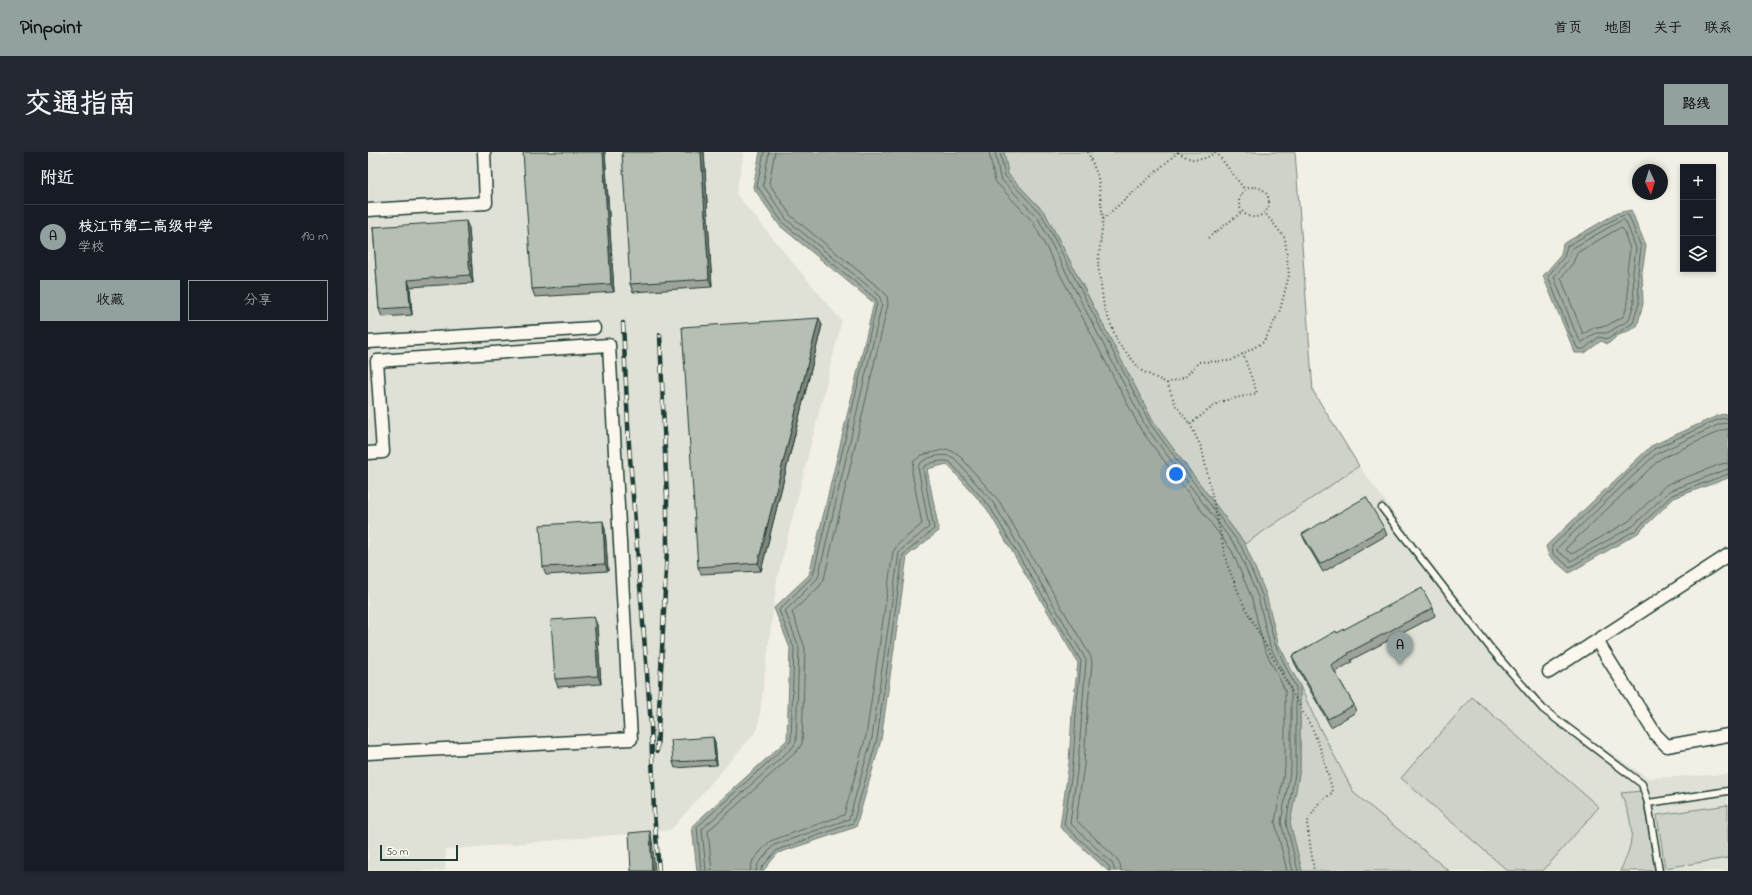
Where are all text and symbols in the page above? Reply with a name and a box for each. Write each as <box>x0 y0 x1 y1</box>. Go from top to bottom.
text: Pinpoint <box>20 15 82 42</box>
text: 首页 <box>1554 18 1582 39</box>
text: 地图 <box>1604 18 1632 39</box>
text: 关于 <box>1654 18 1682 39</box>
text: 联系 <box>1704 18 1732 39</box>
button: 路线 <box>1664 84 1728 125</box>
text: 交通指南 <box>24 85 136 126</box>
north arrow <box>1632 164 1668 200</box>
map controls <box>1680 164 1716 272</box>
button: + <box>1680 164 1716 200</box>
text: 附近 <box>40 166 74 191</box>
button: − <box>1680 200 1716 236</box>
text: 枝江市第二高级中学 <box>78 216 213 238</box>
text: A <box>49 227 57 246</box>
text: 190 m <box>301 227 328 246</box>
button: layers <box>1680 236 1716 272</box>
text: 学校 <box>78 238 104 257</box>
button: 收藏 <box>40 280 180 321</box>
button: 分享 <box>188 280 328 321</box>
your location <box>1166 464 1186 484</box>
pin: A <box>1387 632 1413 665</box>
scale bar <box>380 843 458 862</box>
text: 50 m <box>386 844 408 860</box>

